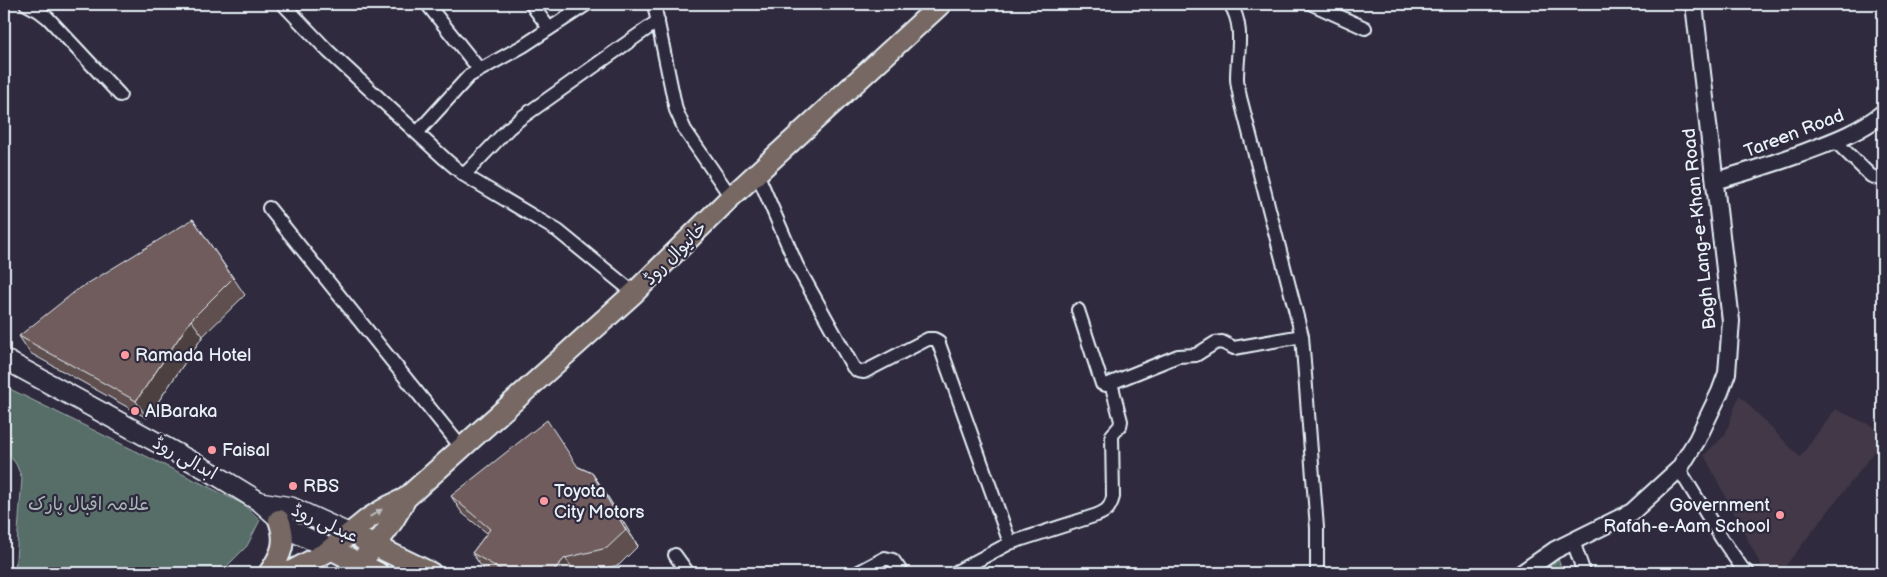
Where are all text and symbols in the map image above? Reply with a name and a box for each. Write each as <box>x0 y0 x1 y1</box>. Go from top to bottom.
street label: Tareen Road <box>1741 105 1847 162</box>
street label: Bagh Lang-e-Khan Road <box>1678 127 1721 331</box>
street label: خانیوال روڈ <box>639 217 711 289</box>
place label: Ramada Hotel <box>135 345 251 366</box>
marker: Ramada Hotel <box>119 349 131 361</box>
place label: AlBaraka <box>145 401 218 422</box>
marker: AlBaraka <box>129 405 141 417</box>
street label: ابدالی روڈ <box>149 432 221 485</box>
place label: Faisal <box>222 440 270 461</box>
marker: Faisal <box>206 444 218 456</box>
place label: RBS <box>303 476 339 497</box>
marker: RBS <box>287 480 299 492</box>
place label: Toyota City Motors <box>554 481 645 523</box>
park label: علامہ اقبال پارک <box>28 494 150 516</box>
marker: Toyota City Motors <box>538 495 550 507</box>
place label: Government Rafah-e-Aam School <box>1603 495 1770 537</box>
street label: عبدلی روڈ <box>288 500 361 547</box>
one-way arrow <box>370 509 383 518</box>
marker: Government Rafah-e-Aam School <box>1774 509 1786 521</box>

